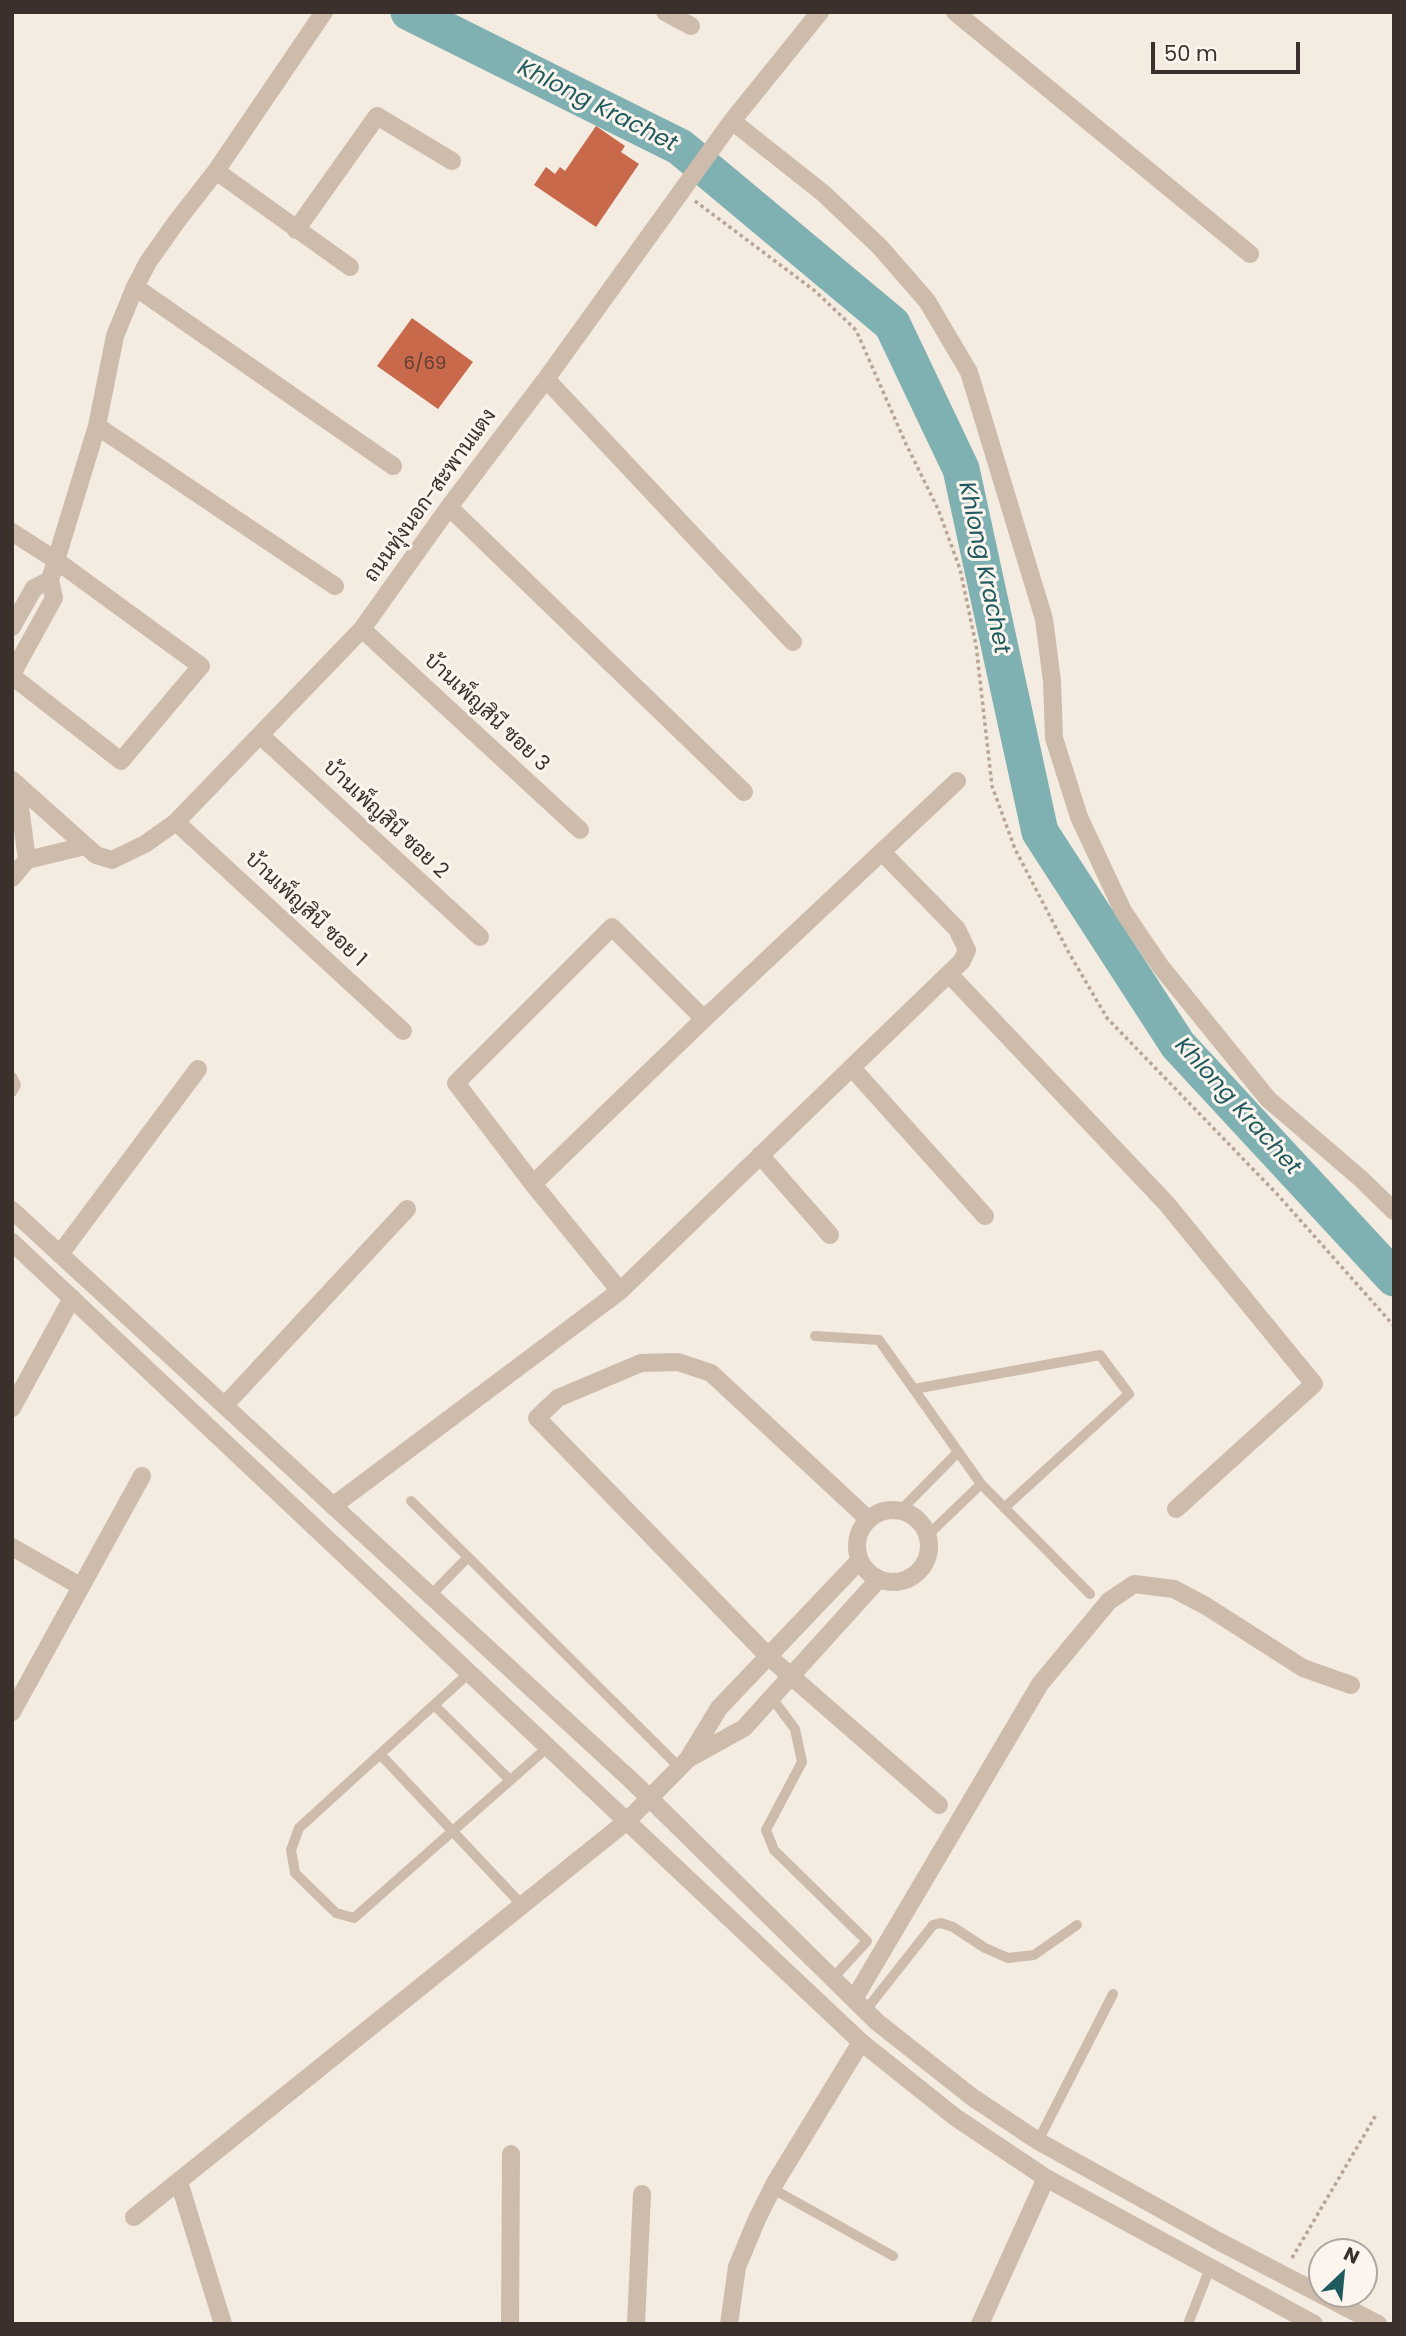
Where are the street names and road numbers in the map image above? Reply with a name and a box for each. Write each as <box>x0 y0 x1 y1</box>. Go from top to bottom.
street label: ถนนทุ่งนอก-สะพานแตง <box>360 404 502 588</box>
street label: บ้านเพ็ญสินี ซอย 3 <box>418 648 554 778</box>
street label: บ้านเพ็ญสินี ซอย 2 <box>317 755 453 885</box>
street label: บ้านเพ็ญสินี ซอย 1 <box>239 847 371 973</box>

